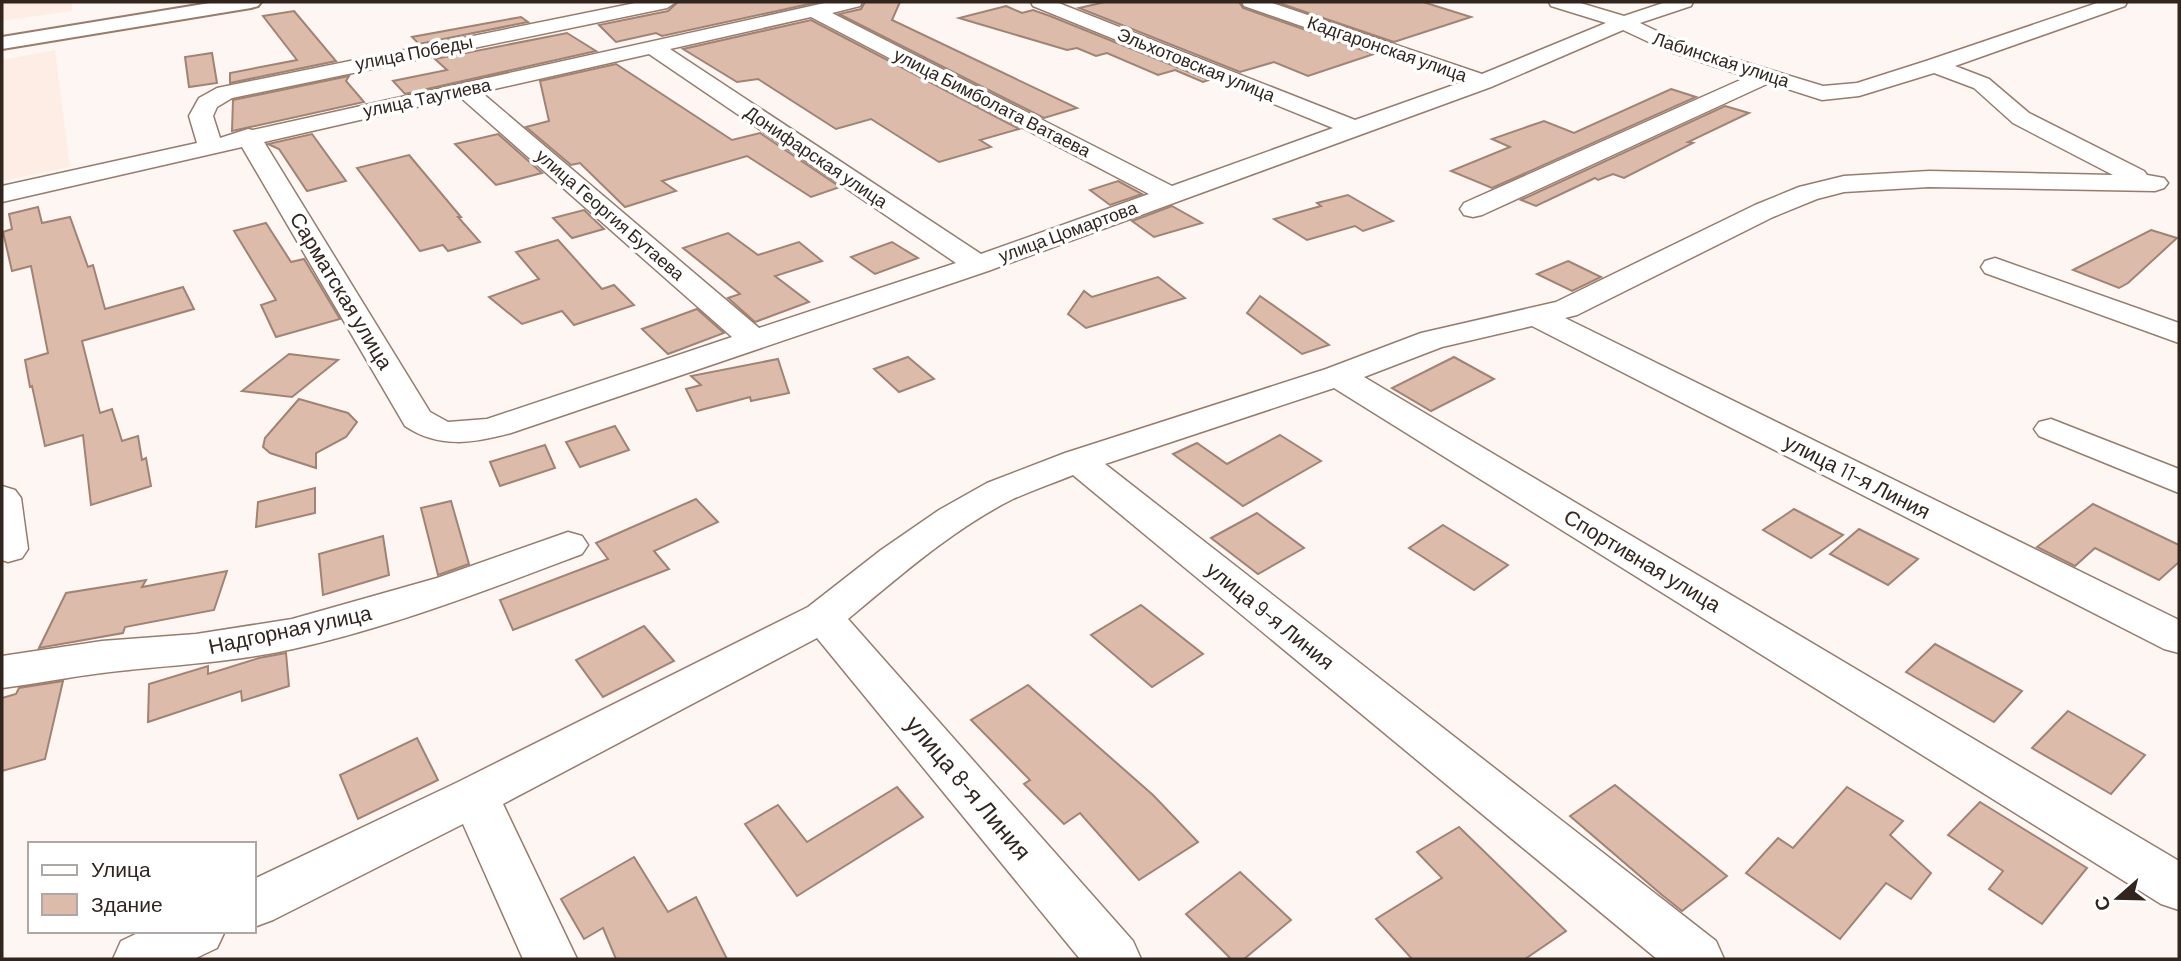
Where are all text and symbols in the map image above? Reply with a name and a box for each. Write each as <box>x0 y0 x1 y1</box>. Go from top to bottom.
street label: Кадгаронская улица <box>1305 10 1471 86</box>
street label: Эльхотовская улица <box>1114 22 1279 106</box>
street label: Лабинская улица <box>1650 27 1793 92</box>
street label: улица Победы <box>353 30 474 74</box>
street label: улица Бимболата Ватаева <box>890 43 1095 162</box>
street label: улица Таутиева <box>361 73 494 121</box>
street label: Донифарская улица <box>741 100 893 213</box>
street label: улица Георгия Бутаева <box>532 144 690 285</box>
street label: улица Цомартова <box>995 195 1141 266</box>
street label: Сарматская улица <box>285 207 399 374</box>
street label: улица 11-я Линия <box>1780 428 1935 523</box>
street label: Спортивная улица <box>1560 503 1726 617</box>
street label: улица 9-я Линия <box>1202 556 1340 674</box>
street label: Надгорная улица <box>206 599 374 658</box>
street label: улица 8-я Линия <box>900 709 1038 865</box>
legend <box>28 842 256 933</box>
text: Улица <box>91 856 151 881</box>
north arrow <box>2083 863 2153 933</box>
text: Здание <box>91 891 163 916</box>
text: С <box>2088 893 2115 914</box>

